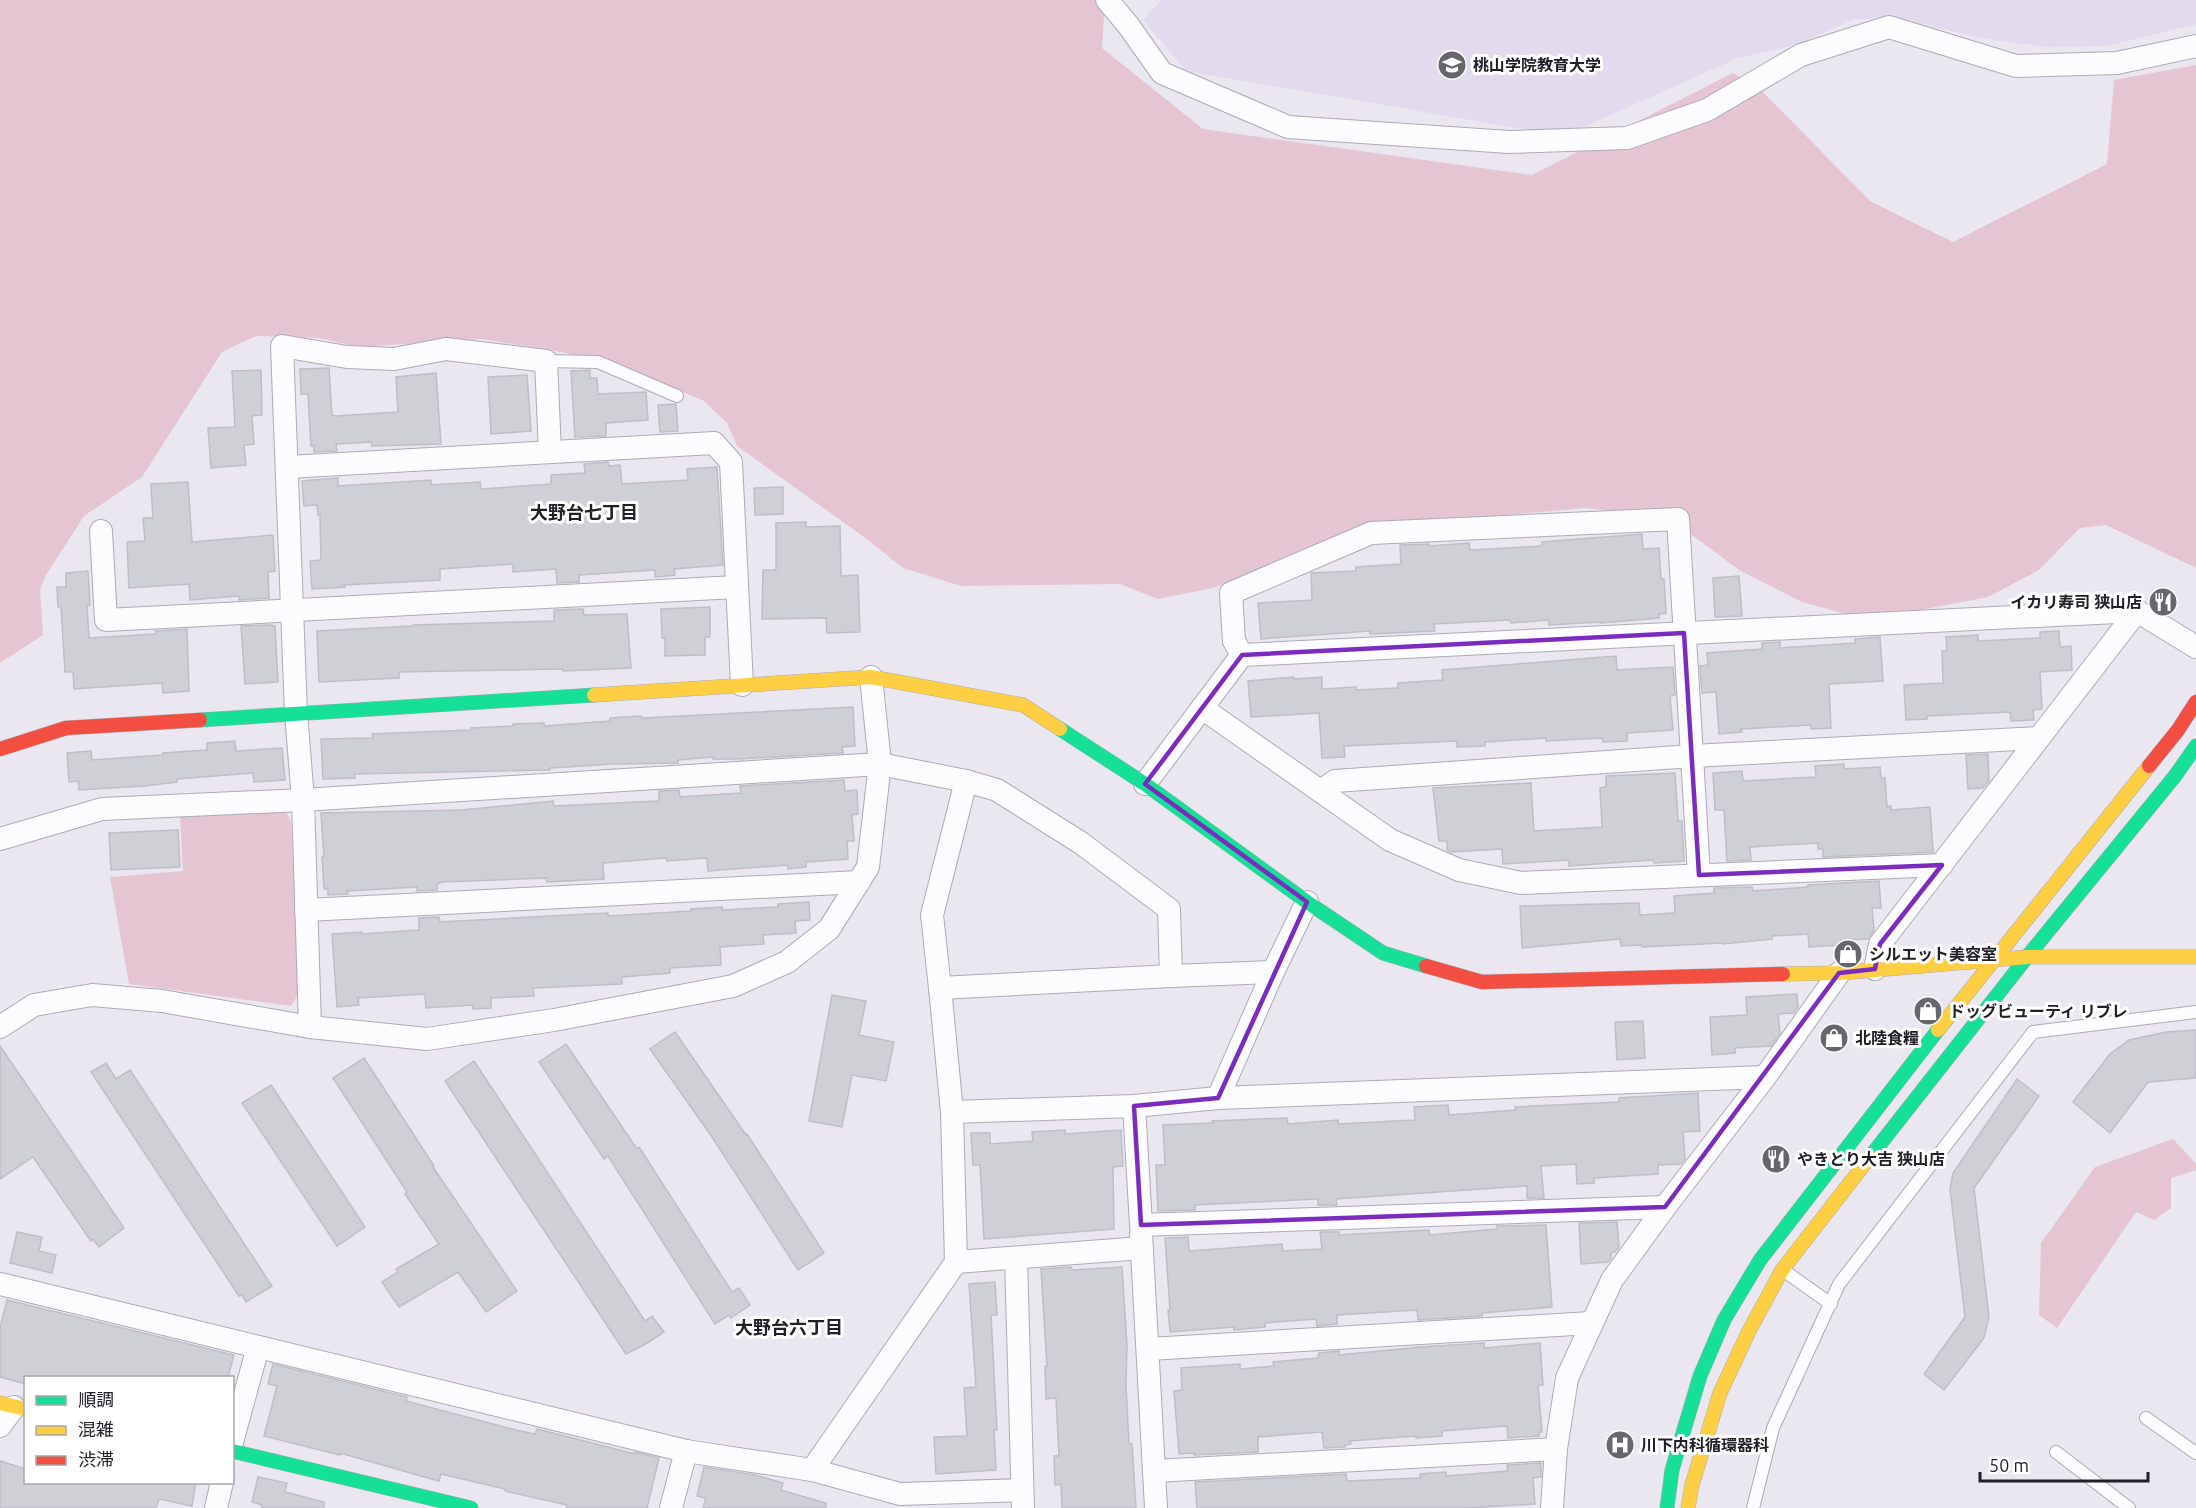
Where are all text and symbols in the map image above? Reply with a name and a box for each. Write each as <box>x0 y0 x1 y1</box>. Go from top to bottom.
school or university icon: 桃山学院教育大学 <box>1436 49 1468 81</box>
place label: 桃山学院教育大学 <box>1473 56 1601 74</box>
district label: 大野台七丁目 <box>530 502 638 522</box>
restaurant icon: イカリ寿司 狭山店 <box>2147 586 2179 618</box>
place label: イカリ寿司 狭山店 <box>2010 593 2142 611</box>
shop icon: シルエット美容室 <box>1832 938 1864 970</box>
place label: シルエット美容室 <box>1869 945 1997 963</box>
shop icon: ドッグビューティ リブレ <box>1912 995 1944 1027</box>
place label: ドッグビューティ リブレ <box>1949 1002 2128 1020</box>
shop icon: 北陸食糧 <box>1818 1022 1850 1054</box>
place label: 北陸食糧 <box>1855 1029 1919 1047</box>
restaurant icon: やきとり大吉 狭山店 <box>1760 1143 1792 1175</box>
place label: やきとり大吉 狭山店 <box>1797 1150 1945 1168</box>
district label: 大野台六丁目 <box>735 1317 843 1337</box>
legend <box>24 1376 234 1484</box>
text: 順調 <box>78 1389 114 1409</box>
text: 混雑 <box>78 1419 114 1439</box>
hospital icon: 川下内科循環器科 <box>1604 1429 1636 1461</box>
place label: 川下内科循環器科 <box>1641 1436 1769 1454</box>
scale bar <box>1980 1445 2148 1483</box>
text: 渋滞 <box>78 1449 114 1469</box>
text: 50 m <box>1989 1455 2029 1475</box>

